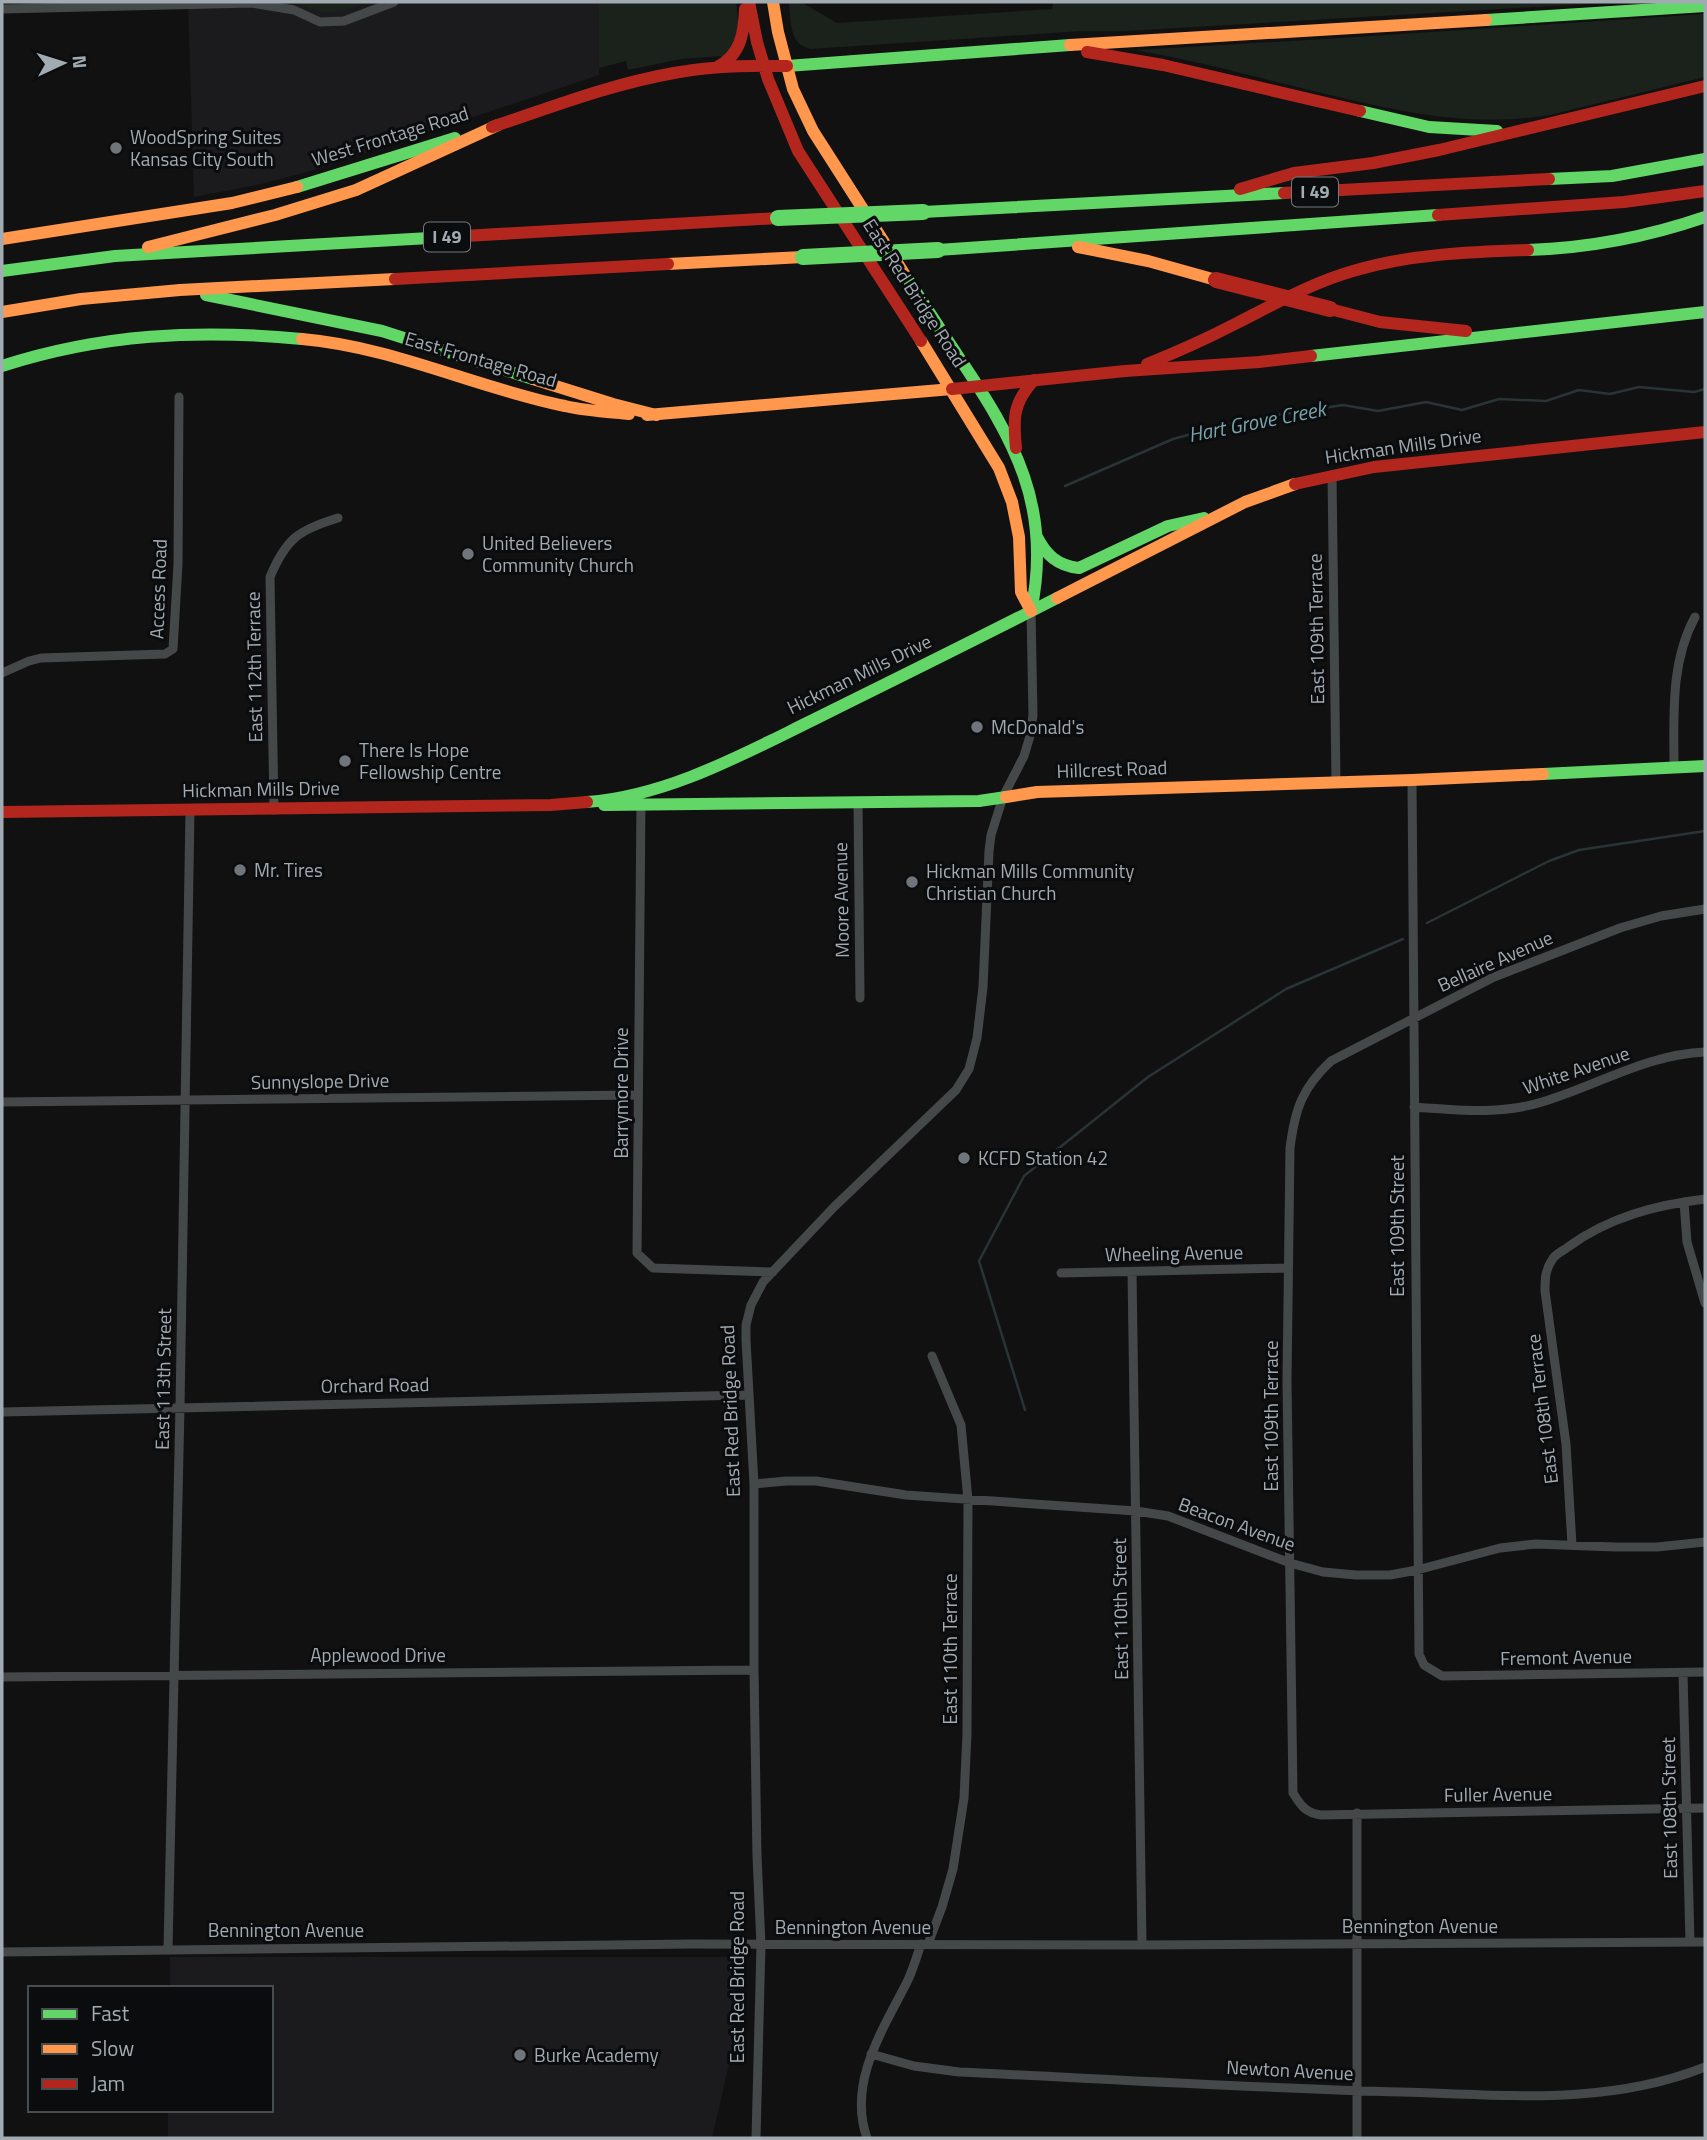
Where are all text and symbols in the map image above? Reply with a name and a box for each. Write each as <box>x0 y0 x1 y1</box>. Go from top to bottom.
north arrow <box>28 28 98 98</box>
text: N <box>66 54 95 69</box>
street label: West Frontage Road <box>308 98 472 173</box>
place label: WoodSpring Suites Kansas City South <box>130 122 282 173</box>
marker: WoodSpring Suites Kansas City South <box>108 140 124 156</box>
road number: I 49 <box>1292 177 1338 206</box>
street label: East Red Bridge Road <box>856 213 974 373</box>
road number: I 49 <box>424 222 470 251</box>
street label: East Frontage Road <box>402 323 560 394</box>
water label: Hart Grove Creek <box>1185 392 1331 450</box>
street label: Hickman Mills Drive <box>1323 420 1483 471</box>
place label: United Believers Community Church <box>482 528 634 579</box>
street label: Access Road <box>141 538 174 640</box>
marker: United Believers Community Church <box>460 546 476 562</box>
street label: East 109th Terrace <box>1300 553 1331 705</box>
street label: East 112th Terrace <box>238 591 269 743</box>
street label: Hickman Mills Drive <box>782 626 936 721</box>
place label: McDonald's <box>991 712 1084 741</box>
marker: McDonald's <box>969 719 985 735</box>
place label: There Is Hope Fellowship Centre <box>359 735 501 786</box>
street label: Hillcrest Road <box>1056 752 1168 785</box>
marker: There Is Hope Fellowship Centre <box>337 753 353 769</box>
street label: Hickman Mills Drive <box>182 773 340 804</box>
street label: Moore Avenue <box>825 842 856 958</box>
place label: Mr. Tires <box>254 855 323 884</box>
place label: Hickman Mills Community Christian Church <box>926 856 1134 907</box>
marker: Mr. Tires <box>232 862 248 878</box>
marker: Hickman Mills Community Christian Church <box>904 874 920 890</box>
street label: Bellaire Avenue <box>1433 922 1557 999</box>
street label: Barrymore Drive <box>606 1027 635 1159</box>
street label: White Avenue <box>1519 1038 1633 1101</box>
street label: Sunnyslope Drive <box>251 1065 389 1096</box>
place label: KCFD Station 42 <box>978 1143 1108 1172</box>
marker: KCFD Station 42 <box>956 1150 972 1166</box>
street label: East 109th Street <box>1382 1155 1411 1297</box>
street label: Wheeling Avenue <box>1105 1237 1243 1268</box>
street label: East 113th Street <box>147 1308 178 1450</box>
street label: East Red Bridge Road <box>712 1324 747 1498</box>
street label: East 108th Terrace <box>1518 1332 1565 1486</box>
street label: East 109th Terrace <box>1256 1341 1285 1491</box>
street label: Orchard Road <box>320 1369 430 1400</box>
street label: Beacon Avenue <box>1174 1489 1300 1558</box>
street label: East 110th Street <box>1104 1538 1135 1680</box>
street label: East 110th Terrace <box>935 1574 964 1724</box>
street label: Applewood Drive <box>310 1640 446 1669</box>
street label: Fremont Avenue <box>1500 1641 1632 1672</box>
street label: East 108th Street <box>1653 1737 1684 1879</box>
street label: Fuller Avenue <box>1444 1778 1552 1809</box>
street label: East Red Bridge Road <box>722 1891 751 2063</box>
street label: Bennington Avenue <box>1342 1911 1498 1940</box>
street label: Bennington Avenue <box>775 1912 931 1941</box>
street label: Bennington Avenue <box>208 1915 364 1944</box>
legend <box>28 1986 273 2112</box>
text: Fast <box>91 1997 130 2029</box>
text: Slow <box>91 2032 134 2064</box>
place label: Burke Academy <box>534 2040 659 2069</box>
marker: Burke Academy <box>512 2047 528 2063</box>
street label: Newton Avenue <box>1226 2052 1354 2087</box>
text: Jam <box>91 2067 125 2099</box>

